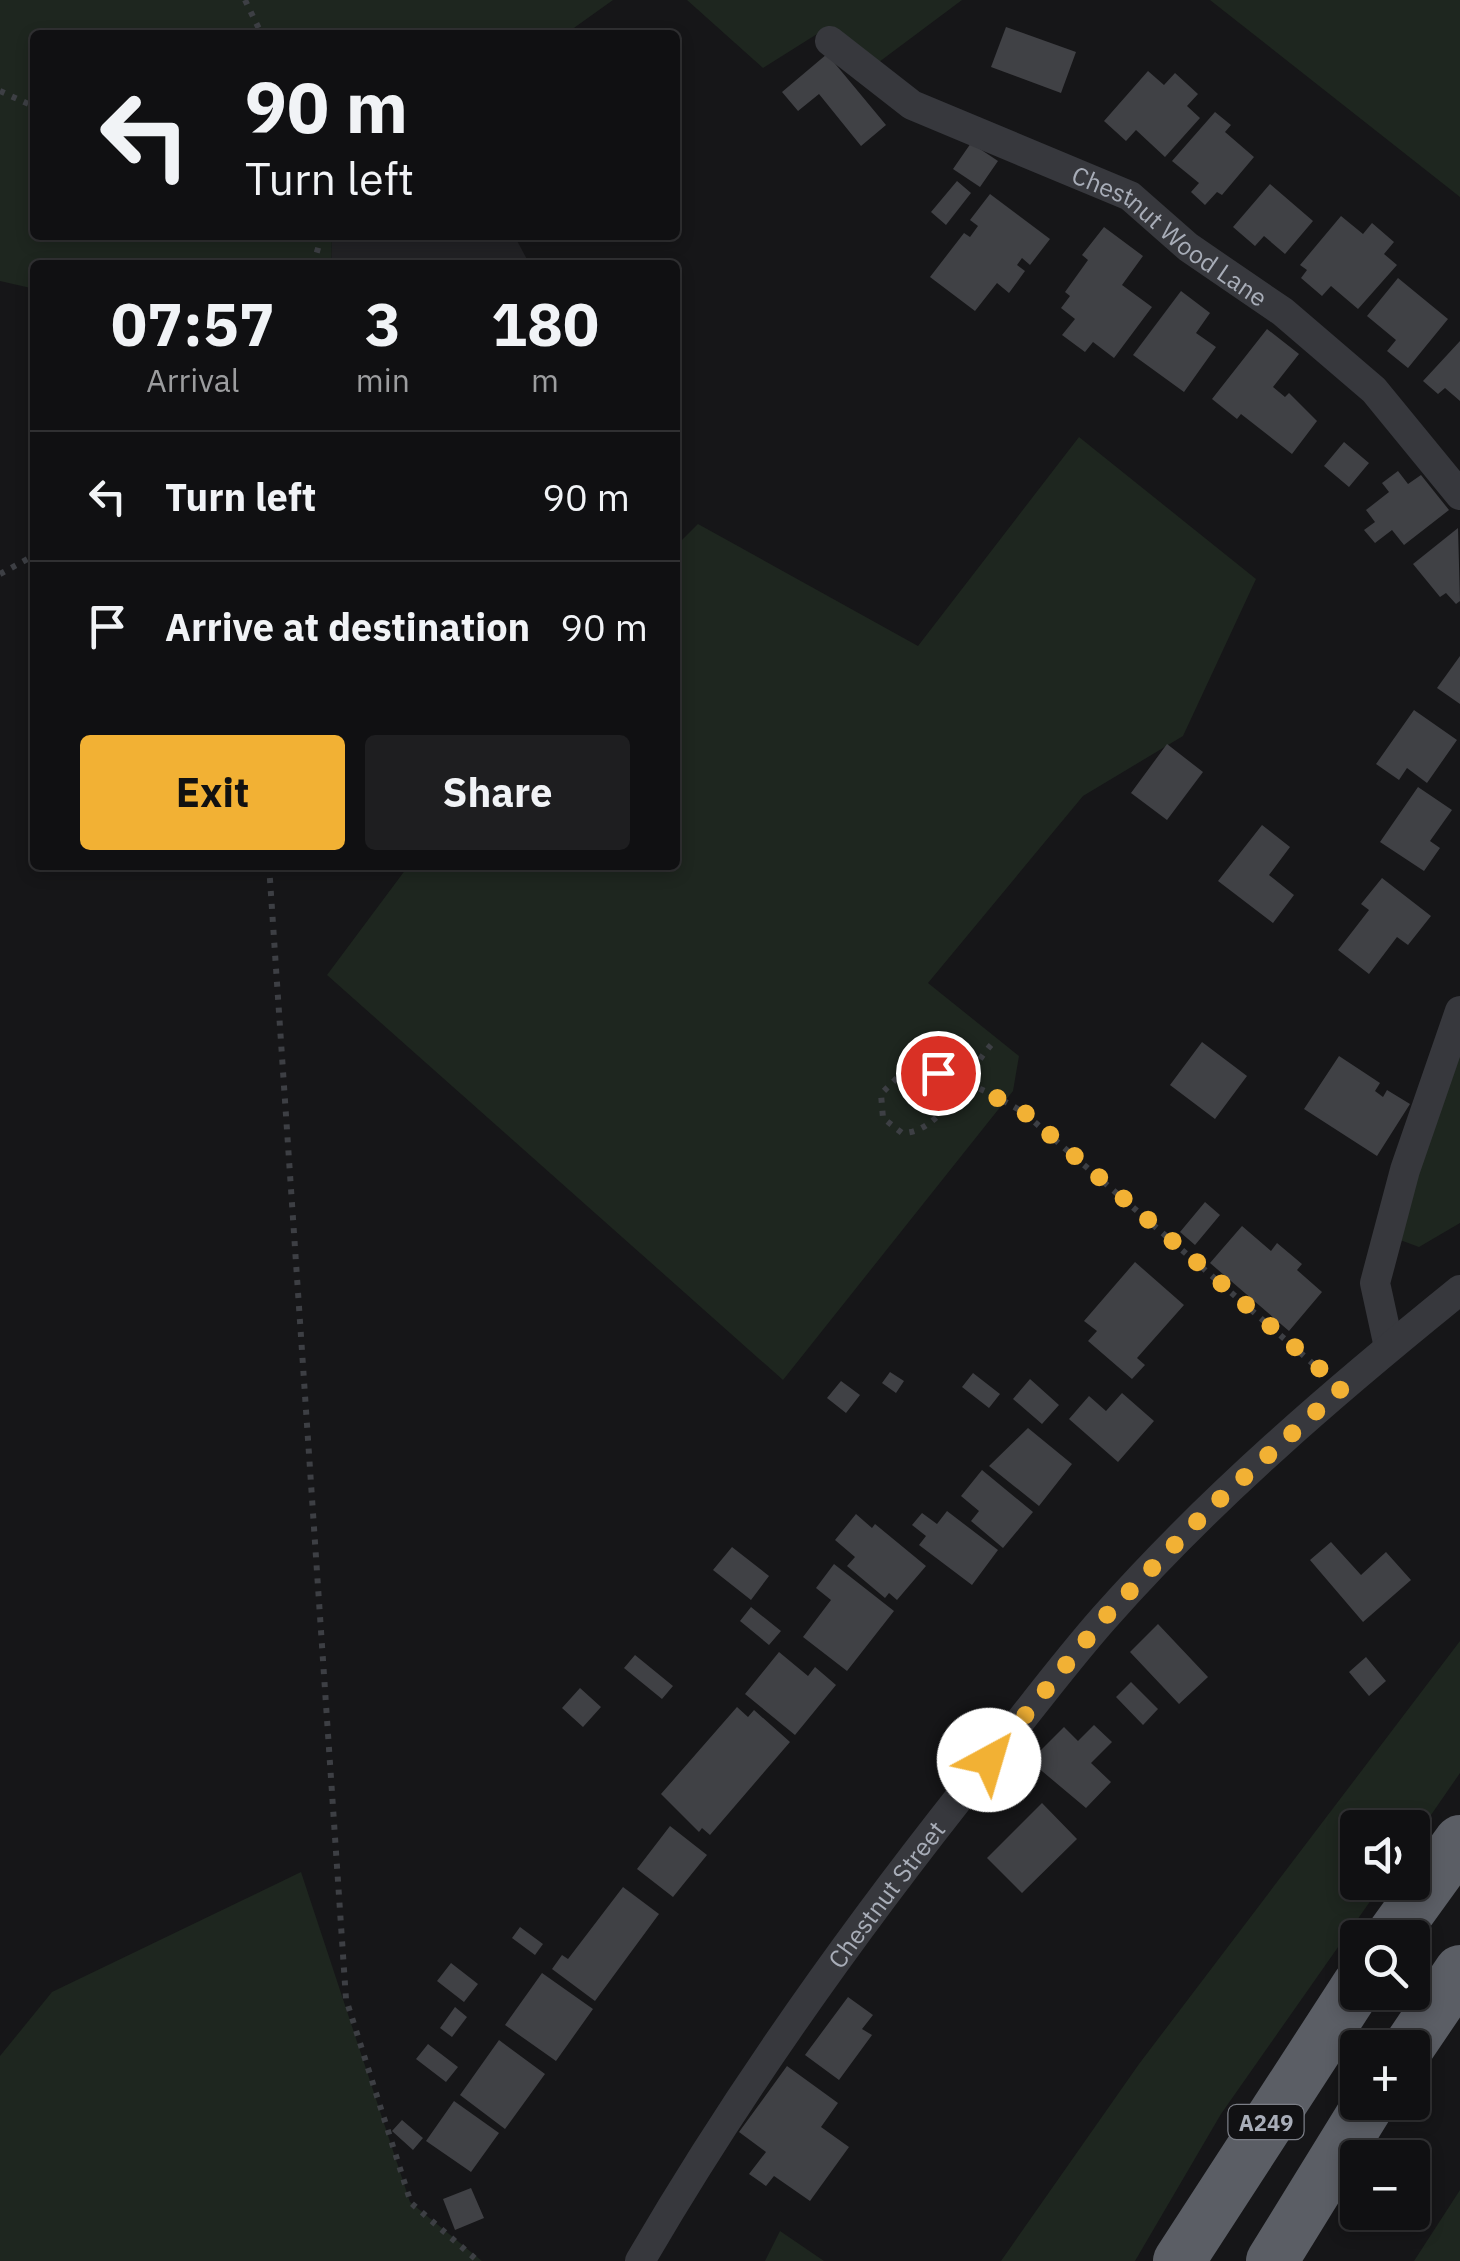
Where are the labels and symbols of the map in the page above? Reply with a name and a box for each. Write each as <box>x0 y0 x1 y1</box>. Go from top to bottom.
street label: Chestnut Wood Lane <box>1067 157 1274 313</box>
pin <box>896 1031 981 1116</box>
position arrow <box>937 1708 1041 1812</box>
street label: Chestnut Street <box>820 1814 952 1974</box>
road number: A249 <box>1228 2105 1304 2139</box>

